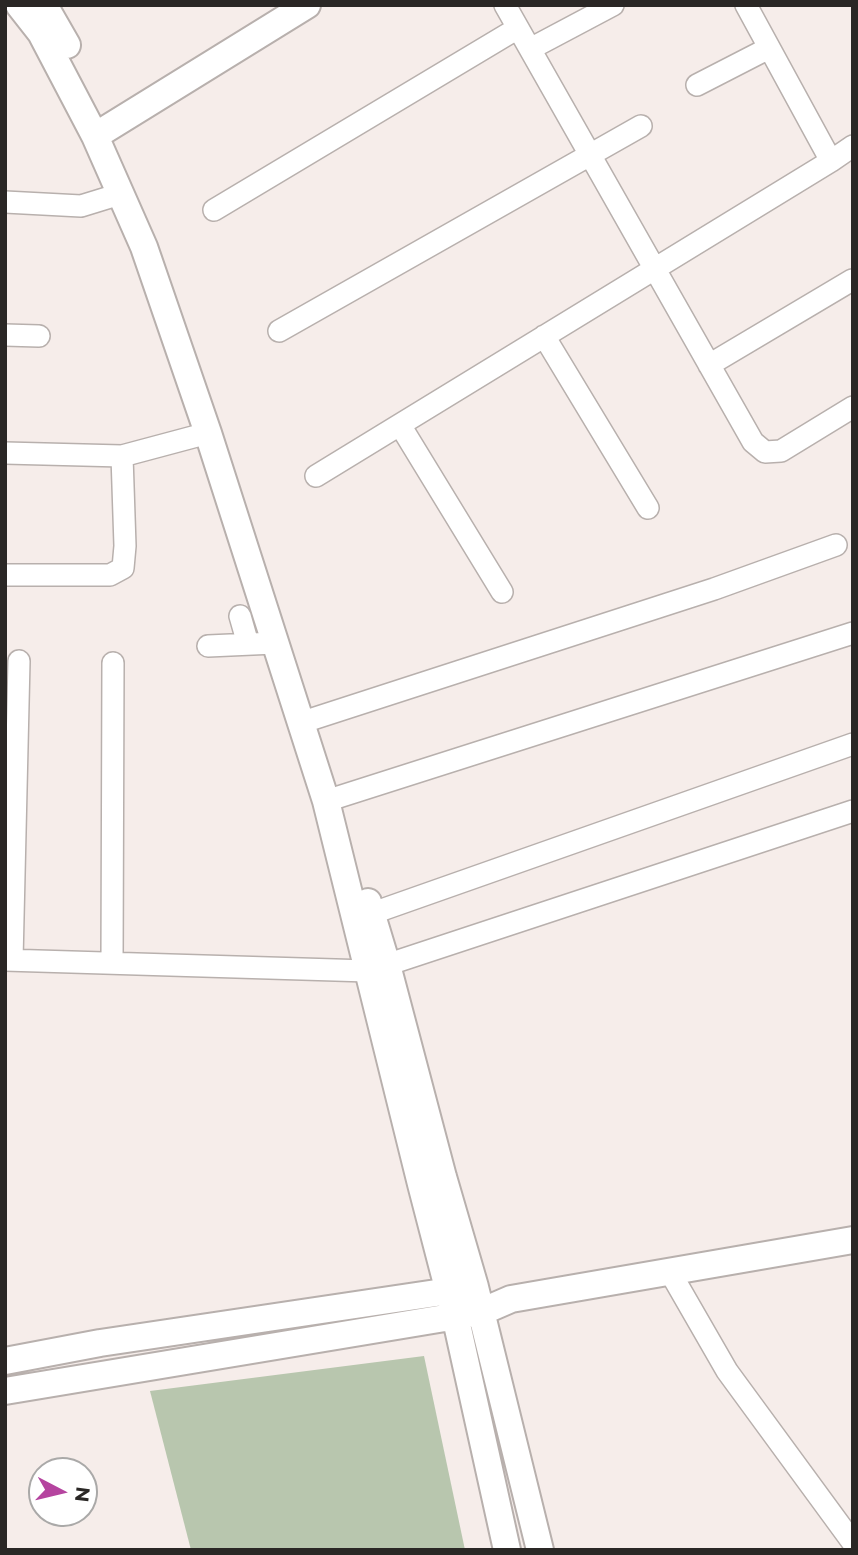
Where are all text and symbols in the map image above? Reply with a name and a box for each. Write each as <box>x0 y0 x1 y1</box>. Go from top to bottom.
north arrow <box>28 1457 98 1527</box>
text: N <box>70 1485 95 1503</box>

